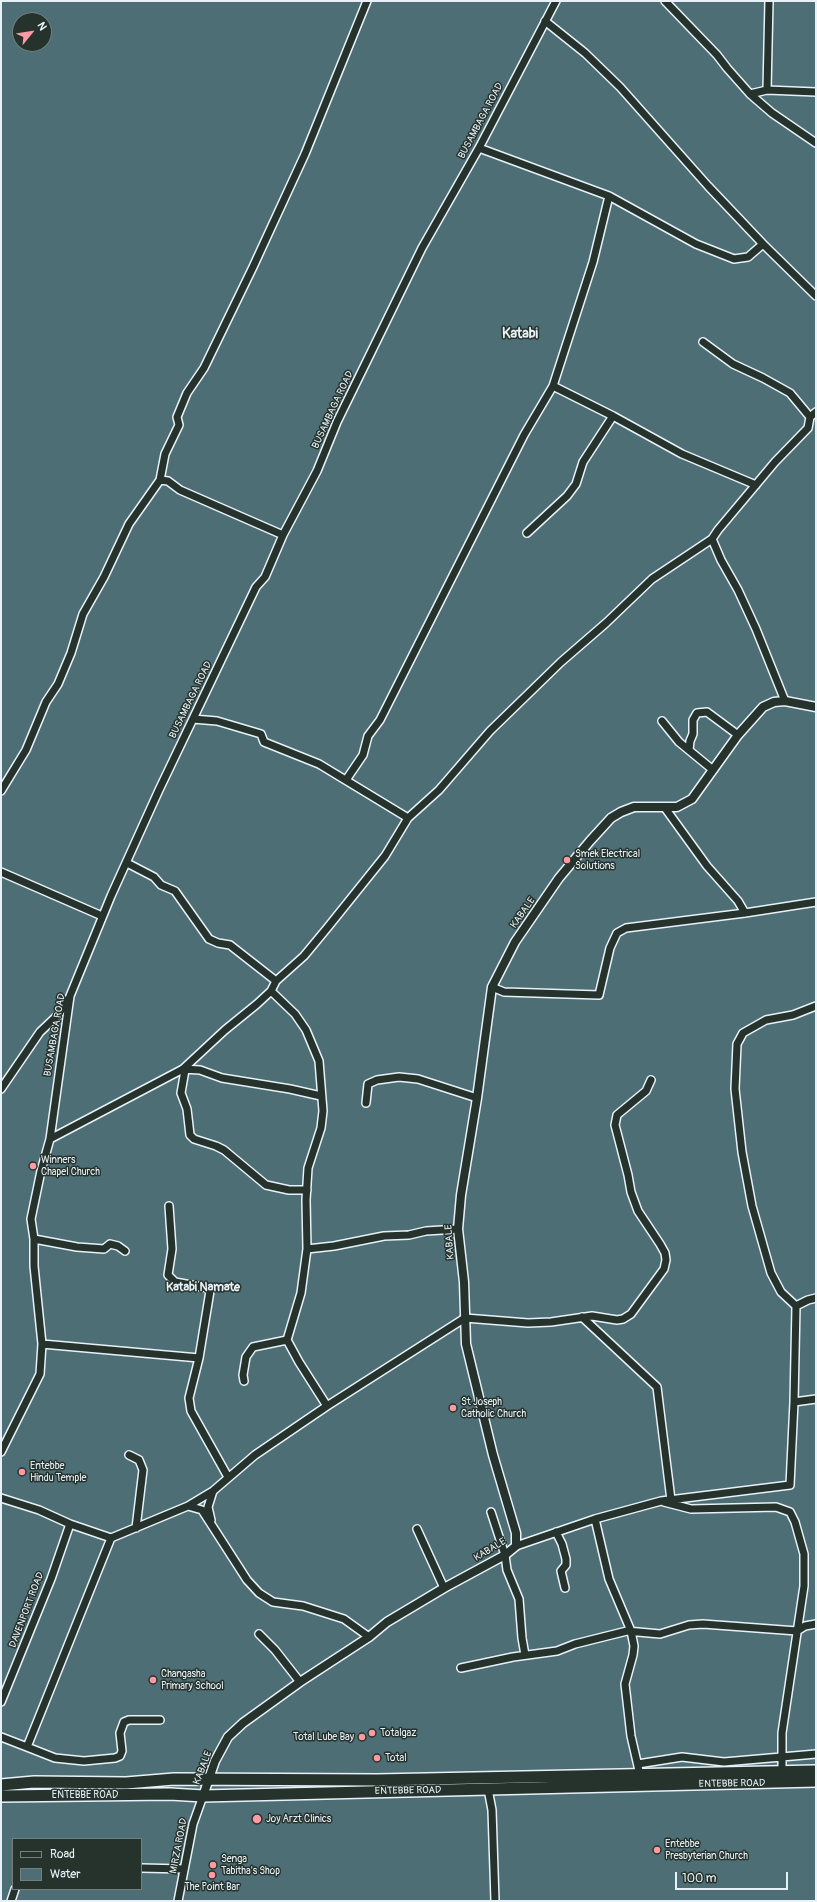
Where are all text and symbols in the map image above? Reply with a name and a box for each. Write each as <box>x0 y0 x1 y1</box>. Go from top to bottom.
north arrow <box>12 12 52 52</box>
text: N <box>34 20 49 33</box>
street label: BUSAMBAGA ROAD <box>456 81 506 161</box>
district label: Katabi <box>502 326 538 342</box>
street label: BUSAMBAGA ROAD <box>310 369 356 451</box>
street label: BUSAMBAGA ROAD <box>167 660 215 740</box>
place label: Smek Electrical Solutions <box>575 848 640 872</box>
marker: Smek Electrical Solutions <box>562 855 572 865</box>
street label: KABALE <box>508 895 538 931</box>
street label: BUSAMBAGA ROAD <box>42 993 68 1077</box>
place label: Winners Chapel Church <box>41 1154 100 1178</box>
marker: Winners Chapel Church <box>28 1161 38 1171</box>
street label: KABALE <box>443 1224 457 1260</box>
district label: Katabi Namate <box>166 1281 240 1295</box>
place label: St Joseph Catholic Church <box>461 1396 526 1420</box>
marker: St Joseph Catholic Church <box>448 1403 458 1413</box>
place label: Entebbe Hindu Temple <box>30 1460 86 1484</box>
marker: Entebbe Hindu Temple <box>17 1467 27 1477</box>
street label: KABALE <box>472 1536 508 1564</box>
street label: DAVENPORT ROAD <box>7 1571 47 1649</box>
place label: Changasha Primary School <box>161 1668 224 1692</box>
marker: Changasha Primary School <box>148 1675 158 1685</box>
place label: Totalgaz <box>380 1727 416 1739</box>
marker: Totalgaz <box>367 1728 377 1738</box>
place label: Total Lube Bay <box>293 1731 354 1743</box>
marker: Total Lube Bay <box>357 1732 367 1742</box>
street label: KABALE <box>191 1749 215 1787</box>
place label: Total <box>385 1752 407 1764</box>
marker: Total <box>372 1753 382 1763</box>
street label: ENTEBBE ROAD <box>699 1777 765 1791</box>
street label: ENTEBBE ROAD <box>375 1784 441 1798</box>
street label: ENTEBBE ROAD <box>52 1789 118 1801</box>
marker: Joy Arzt Clinics <box>251 1813 263 1825</box>
place label: Joy Arzt Clinics <box>266 1813 331 1825</box>
street label: MIRZA ROAD <box>168 1817 190 1875</box>
legend <box>12 1838 142 1890</box>
place label: Entebbe Presbyterian Church <box>665 1838 748 1862</box>
marker: Entebbe Presbyterian Church <box>652 1845 662 1855</box>
text: Road <box>50 1847 75 1862</box>
place label: Senga Tabitha's Shop <box>221 1853 280 1876</box>
marker: Senga Tabitha's Shop <box>208 1860 218 1870</box>
scale bar <box>677 1864 790 1890</box>
text: Water <box>50 1867 81 1882</box>
marker: The Point Bar <box>207 1870 217 1880</box>
text: 100 m <box>682 1871 716 1886</box>
place label: The Point Bar <box>184 1881 240 1893</box>

